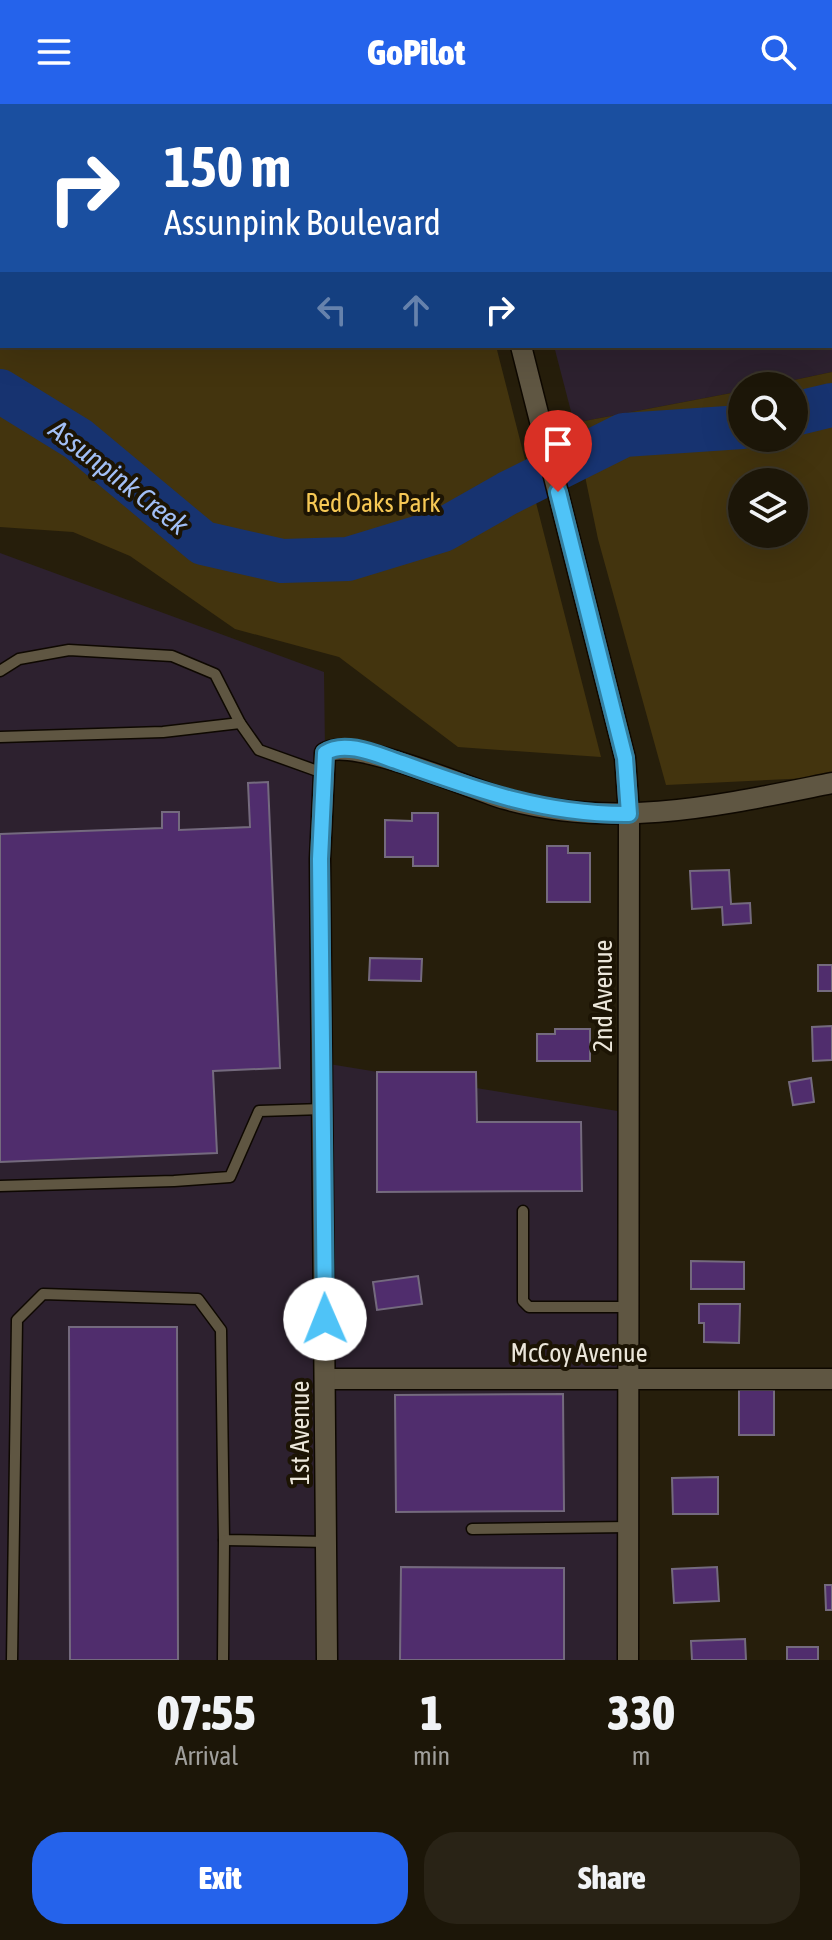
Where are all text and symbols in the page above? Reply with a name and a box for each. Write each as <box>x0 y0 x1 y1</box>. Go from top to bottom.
icon: menu <box>32 30 76 74</box>
icon: search <box>756 30 800 74</box>
text: GoPilot <box>367 31 465 73</box>
text: 150 m <box>164 135 291 199</box>
icon: right <box>32 136 136 240</box>
text: Assunpink Boulevard <box>164 201 441 243</box>
icon: left <box>310 288 354 332</box>
icon: ahead <box>394 288 438 332</box>
icon: right <box>478 288 522 332</box>
map controls <box>728 372 808 548</box>
button: search <box>728 372 808 452</box>
pin <box>524 410 592 492</box>
water label: Assunpink Creek <box>42 412 195 542</box>
icon: arrive <box>536 422 580 466</box>
button: layers <box>728 468 808 548</box>
park label: Red Oaks Park <box>305 488 441 518</box>
street label: 2nd Avenue <box>588 940 618 1052</box>
position arrow <box>283 1277 367 1361</box>
street label: McCoy Avenue <box>511 1338 647 1368</box>
street label: 1st Avenue <box>285 1381 315 1485</box>
text: 07:55 <box>157 1685 256 1740</box>
text: 1 <box>420 1685 443 1740</box>
text: 330 <box>607 1685 675 1740</box>
text: Arrival <box>175 1741 238 1771</box>
text: min <box>413 1741 450 1771</box>
text: m <box>632 1741 650 1771</box>
button: Exit <box>32 1832 408 1924</box>
button: Share <box>424 1832 800 1924</box>

